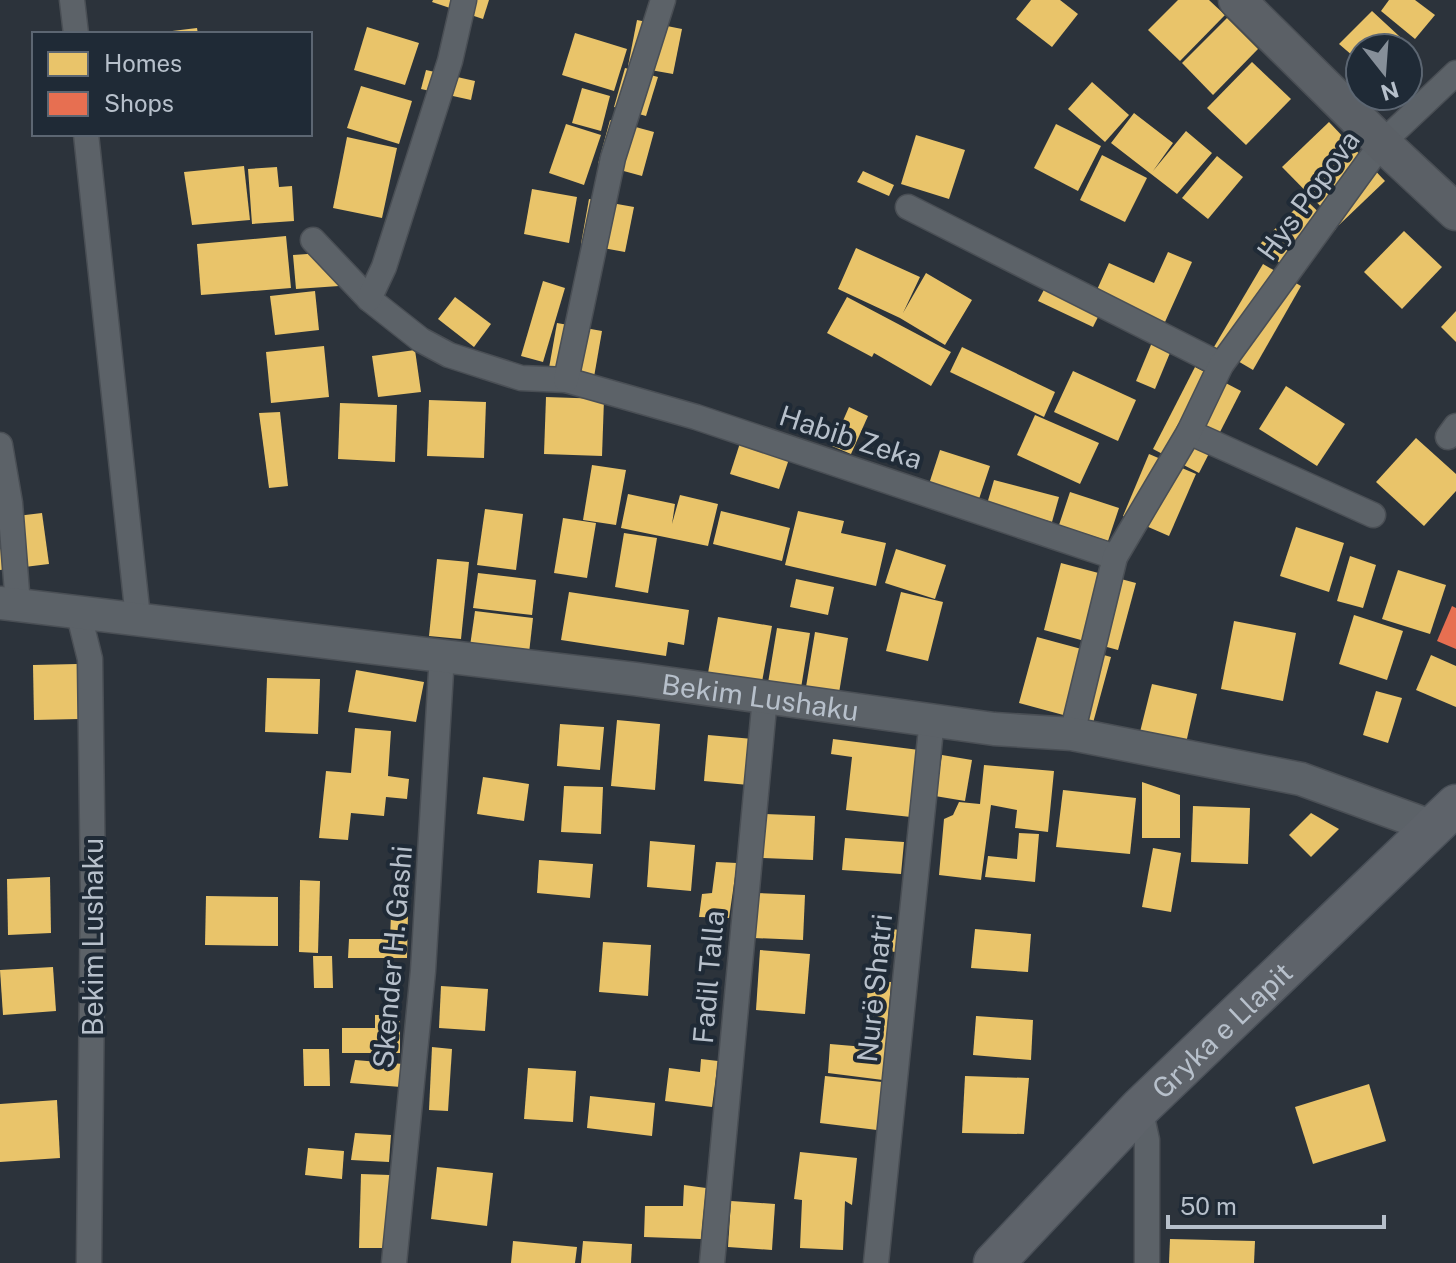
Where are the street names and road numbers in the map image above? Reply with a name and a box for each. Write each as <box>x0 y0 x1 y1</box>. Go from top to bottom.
street label: Hys Popova <box>1250 124 1366 266</box>
street label: Habib Zeka <box>775 398 927 476</box>
street label: Bekim Lushaku <box>660 666 861 726</box>
street label: Bekim Lushaku <box>76 838 109 1036</box>
street label: Skender H. Gashi <box>366 844 418 1070</box>
street label: Fadil Talla <box>686 909 730 1045</box>
street label: Nurë Shatri <box>850 912 898 1064</box>
street label: Gryka e Llapit <box>1145 955 1298 1104</box>

